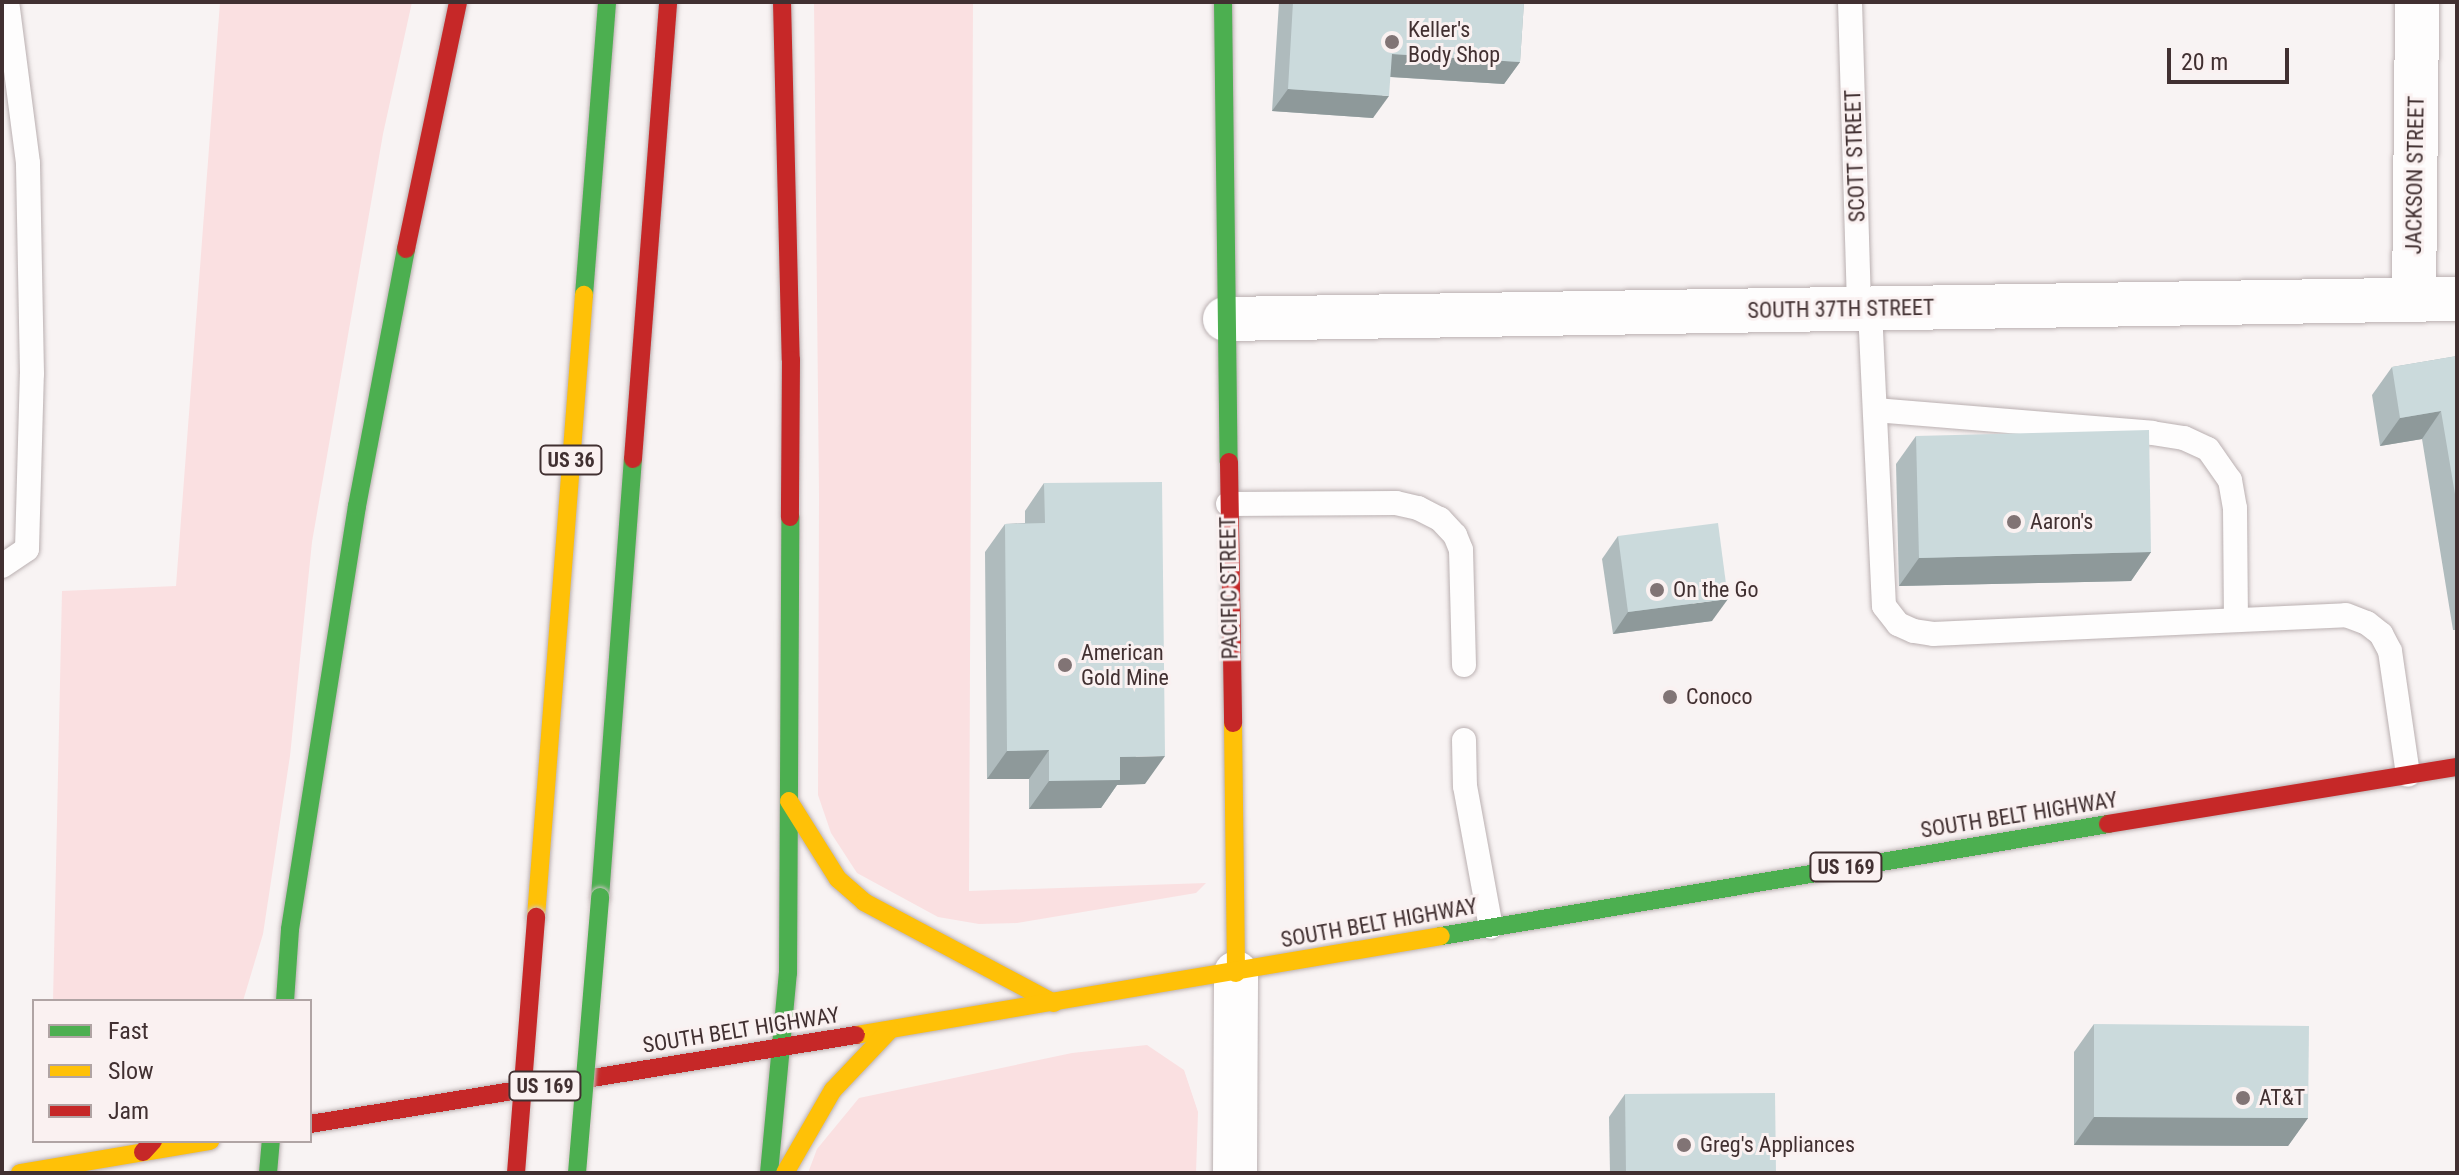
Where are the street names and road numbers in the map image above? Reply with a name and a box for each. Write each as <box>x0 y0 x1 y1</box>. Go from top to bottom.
street label: SCOTT STREET <box>1839 89 1871 223</box>
street label: JACKSON STREET <box>2400 95 2430 255</box>
street label: SOUTH 37TH STREET <box>1747 294 1935 324</box>
road number: US 36 <box>539 444 603 476</box>
street label: PACIFIC STREET <box>1215 516 1243 660</box>
street label: SOUTH BELT HIGHWAY <box>1918 786 2120 844</box>
road number: US 169 <box>1808 851 1884 883</box>
street label: SOUTH BELT HIGHWAY <box>1279 893 1479 953</box>
street label: SOUTH BELT HIGHWAY <box>640 1001 842 1059</box>
road number: US 169 <box>507 1070 583 1102</box>

